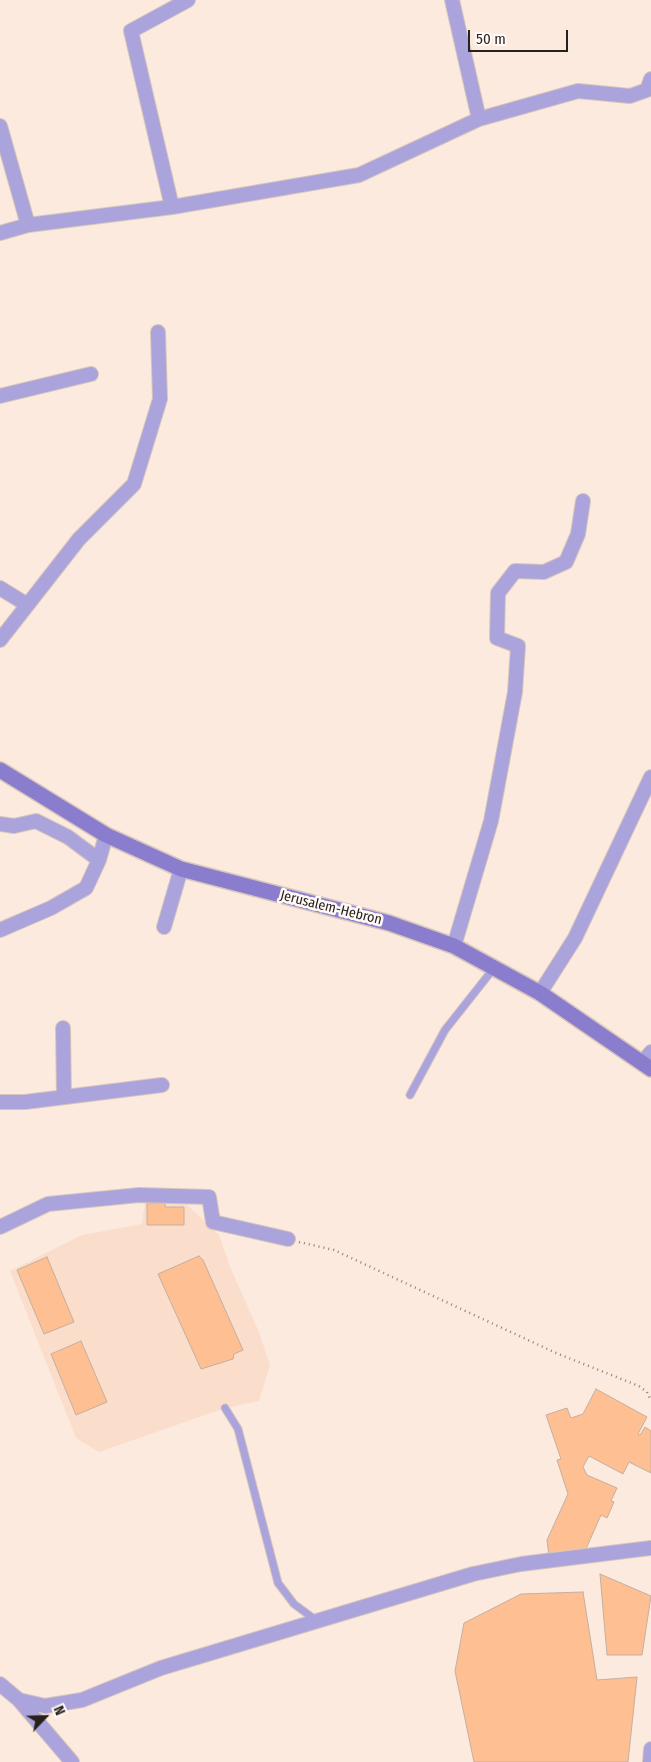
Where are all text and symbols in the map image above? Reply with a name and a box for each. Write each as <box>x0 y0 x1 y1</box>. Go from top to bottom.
scale bar <box>471 20 571 52</box>
text: 50 m <box>476 30 506 48</box>
street label: Jerusalem-Hebron <box>278 887 384 929</box>
north arrow <box>20 1692 70 1742</box>
text: N <box>50 1703 69 1718</box>

